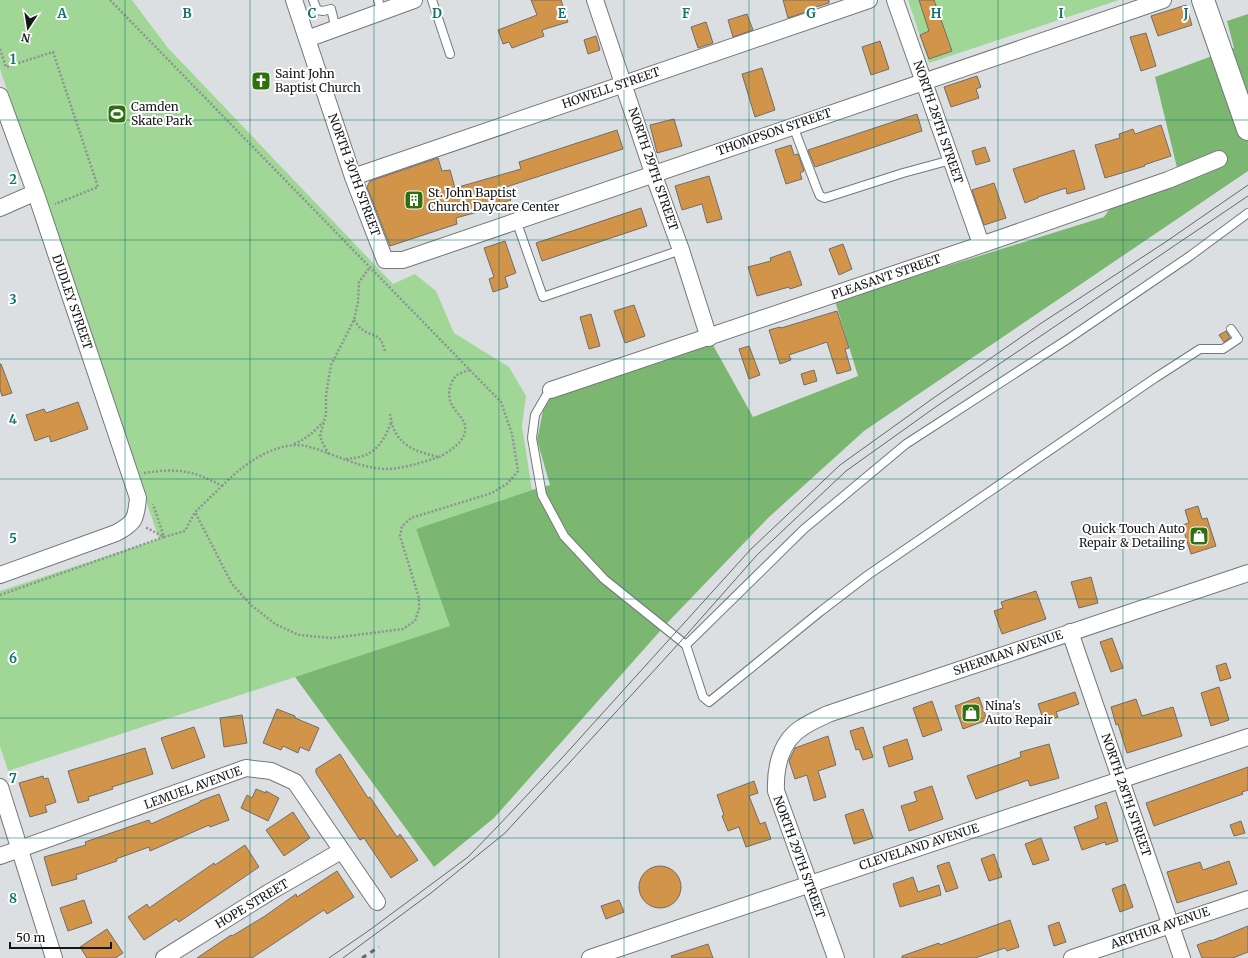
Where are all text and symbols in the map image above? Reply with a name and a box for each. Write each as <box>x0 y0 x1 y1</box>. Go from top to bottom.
text: A <box>56 5 67 22</box>
text: B <box>182 5 192 22</box>
text: C <box>308 5 317 22</box>
text: D <box>432 5 442 22</box>
text: E <box>558 5 567 22</box>
text: F <box>682 5 690 22</box>
text: G <box>806 5 816 22</box>
text: H <box>931 5 942 22</box>
text: I <box>1058 5 1064 22</box>
text: J <box>1182 5 1189 22</box>
north arrow <box>8 8 48 48</box>
text: N <box>20 30 32 46</box>
text: 1 <box>10 51 16 68</box>
street label: NORTH 28TH STREET <box>910 58 967 186</box>
street label: HOWELL STREET <box>560 64 662 111</box>
place label: Saint John Baptist Church <box>275 66 361 95</box>
church icon: Saint John Baptist Church <box>250 70 272 92</box>
place label: Camden Skate Park <box>131 99 193 128</box>
sports icon: Camden Skate Park <box>106 103 128 125</box>
street label: NORTH 29TH STREET <box>625 105 682 233</box>
street label: THOMPSON STREET <box>714 105 834 158</box>
street label: NORTH 30TH STREET <box>325 111 384 239</box>
text: 2 <box>9 171 17 188</box>
place label: St. John Baptist Church Daycare Center <box>428 185 560 214</box>
building icon: St. John Baptist Church Daycare Center <box>403 189 425 211</box>
street label: PLEASANT STREET <box>829 251 943 302</box>
street label: DUDLEY STREET <box>49 252 96 352</box>
text: 3 <box>9 291 17 308</box>
text: 4 <box>9 411 18 428</box>
place label: Quick Touch Auto Repair & Detailing <box>1079 521 1186 550</box>
shop icon: Quick Touch Auto Repair & Detailing <box>1188 525 1210 547</box>
text: 5 <box>9 530 17 547</box>
street label: SHERMAN AVENUE <box>951 627 1065 678</box>
text: 6 <box>9 650 17 667</box>
place label: Nina's Auto Repair <box>984 698 1053 727</box>
shop icon: Nina's Auto Repair <box>960 702 982 724</box>
street label: NORTH 28TH STREET <box>1098 731 1155 859</box>
street label: LEMUEL AVENUE <box>142 763 244 812</box>
text: 7 <box>9 770 17 787</box>
street label: NORTH 29TH STREET <box>770 794 829 921</box>
street label: CLEVELAND AVENUE <box>857 820 981 873</box>
street label: HOPE STREET <box>212 875 292 931</box>
text: 8 <box>9 890 17 907</box>
street label: ARTHUR AVENUE <box>1107 903 1212 952</box>
scale bar <box>10 924 111 950</box>
text: 50 m <box>16 930 45 945</box>

